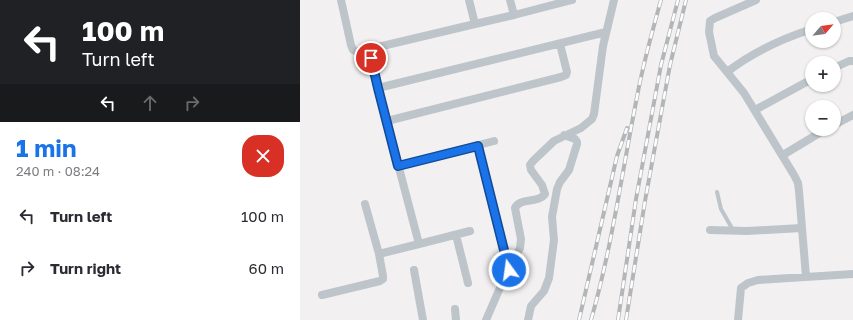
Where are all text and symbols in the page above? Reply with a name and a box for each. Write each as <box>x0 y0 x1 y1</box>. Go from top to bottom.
north arrow <box>805 12 841 48</box>
map controls <box>805 12 841 136</box>
text: 100 m <box>82 14 164 47</box>
icon: left <box>16 16 68 68</box>
pin <box>354 41 388 75</box>
icon: arrive <box>360 47 382 69</box>
text: Turn left <box>82 48 155 70</box>
button: + <box>805 56 841 92</box>
icon: left <box>97 92 119 114</box>
icon: ahead <box>139 92 161 114</box>
icon: right <box>181 92 203 114</box>
button: − <box>805 100 841 136</box>
text: 1 min <box>16 133 76 162</box>
button: close <box>242 135 284 177</box>
text: 240 m · 08:24 <box>16 163 100 179</box>
icon: left <box>16 205 38 227</box>
text: Turn left <box>50 207 112 225</box>
text: 100 m <box>241 207 284 225</box>
position arrow <box>488 249 530 291</box>
icon: right <box>16 257 38 279</box>
text: Turn right <box>50 259 121 277</box>
text: 60 m <box>249 259 284 277</box>

